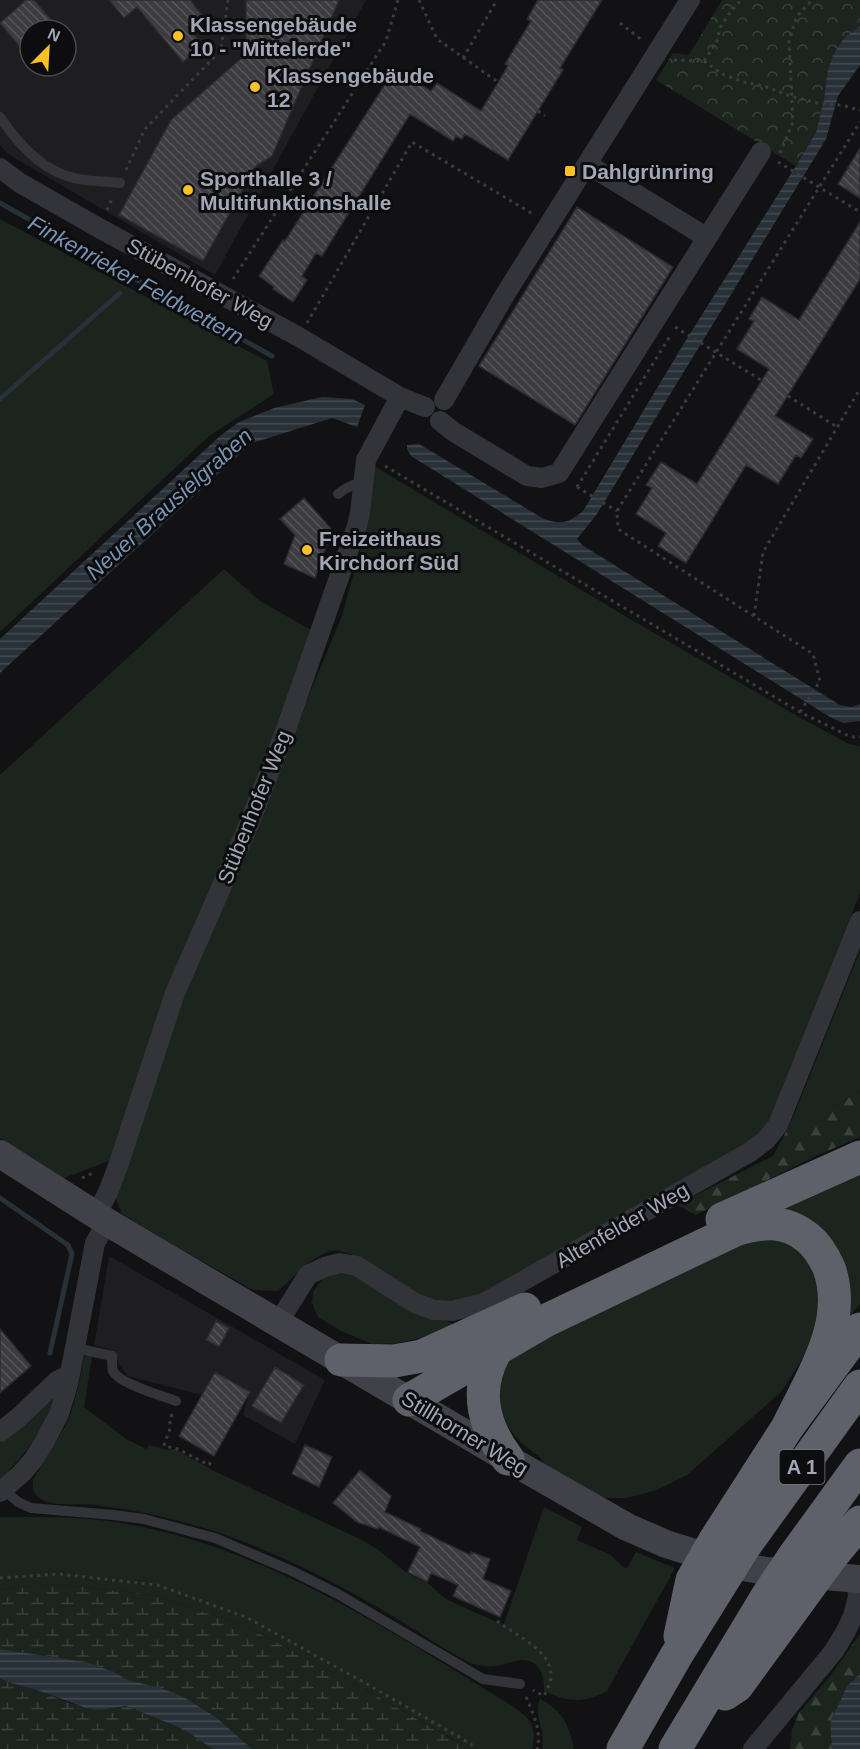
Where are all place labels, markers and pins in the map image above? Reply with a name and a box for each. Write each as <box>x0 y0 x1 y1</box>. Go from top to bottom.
place label: Klassengebäude 10 - "Mittelerde" <box>190 13 357 60</box>
marker: Klassengebäude 10 - "Mittelerde" <box>171 29 185 43</box>
place label: Klassengebäude 12 <box>267 64 434 111</box>
marker: Klassengebäude 12 <box>248 80 262 94</box>
place label: Dahlgrünring <box>582 160 714 183</box>
marker: Dahlgrünring <box>563 164 577 178</box>
place label: Sporthalle 3 / Multifunktionshalle <box>200 167 391 214</box>
marker: Sporthalle 3 / Multifunktionshalle <box>181 183 195 197</box>
place label: Freizeithaus Kirchdorf Süd <box>319 527 459 574</box>
marker: Freizeithaus Kirchdorf Süd <box>300 543 314 557</box>

